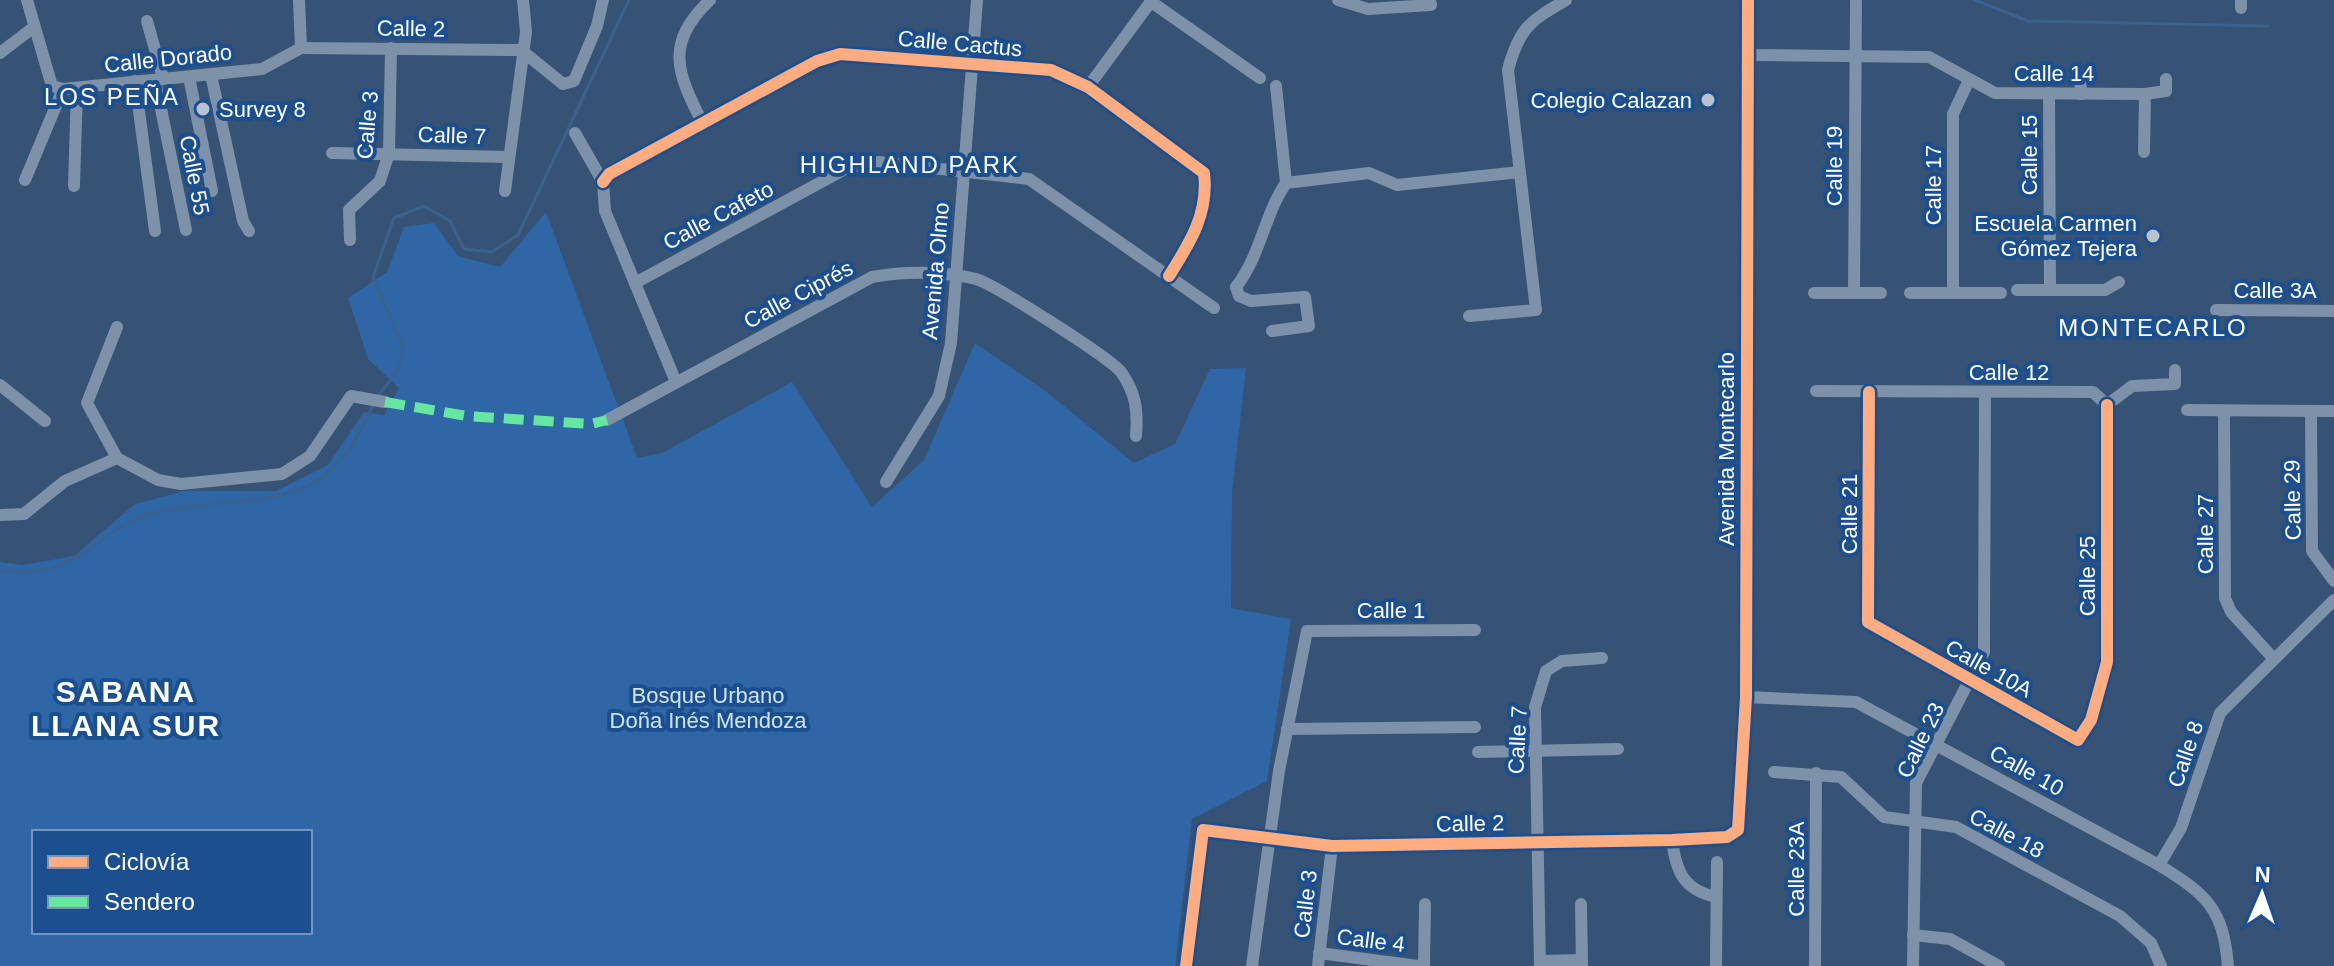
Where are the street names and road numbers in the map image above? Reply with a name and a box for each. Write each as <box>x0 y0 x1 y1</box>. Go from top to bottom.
street label: Calle 2 <box>377 15 445 42</box>
street label: Calle Cactus <box>897 26 1023 61</box>
street label: Calle Dorado <box>103 39 233 78</box>
street label: Calle 14 <box>2014 61 2094 86</box>
street label: Calle 3 <box>352 90 383 160</box>
street label: Calle 15 <box>2017 115 2042 195</box>
street label: Calle 7 <box>417 122 487 149</box>
street label: Calle 19 <box>1822 126 1847 206</box>
street label: Calle 55 <box>175 133 214 217</box>
street label: Calle 17 <box>1921 145 1946 225</box>
street label: Calle Cafeto <box>659 176 778 255</box>
street label: Avenida Olmo <box>917 201 954 341</box>
street label: Calle Ciprés <box>739 255 857 334</box>
street label: Calle 3A <box>2233 278 2317 303</box>
street label: Avenida Montecarlo <box>1714 352 1739 546</box>
street label: Calle 12 <box>1969 360 2049 385</box>
street label: Calle 29 <box>2279 459 2306 541</box>
street label: Calle 21 <box>1837 474 1862 554</box>
street label: Calle 27 <box>2193 494 2218 574</box>
street label: Calle 25 <box>2075 536 2100 616</box>
street label: Calle 1 <box>1357 598 1425 623</box>
street label: Calle 10A <box>1941 634 2037 703</box>
street label: Calle 23 <box>1892 698 1949 782</box>
street label: Calle 7 <box>1503 705 1532 775</box>
street label: Calle 8 <box>2163 718 2208 791</box>
street label: Calle 10 <box>1985 740 2068 801</box>
street label: Calle 18 <box>1965 803 2048 863</box>
street label: Calle 2 <box>1436 810 1504 837</box>
street label: Calle 23A <box>1784 821 1809 917</box>
street label: Calle 3 <box>1289 869 1322 940</box>
street label: Calle 4 <box>1335 924 1406 957</box>

